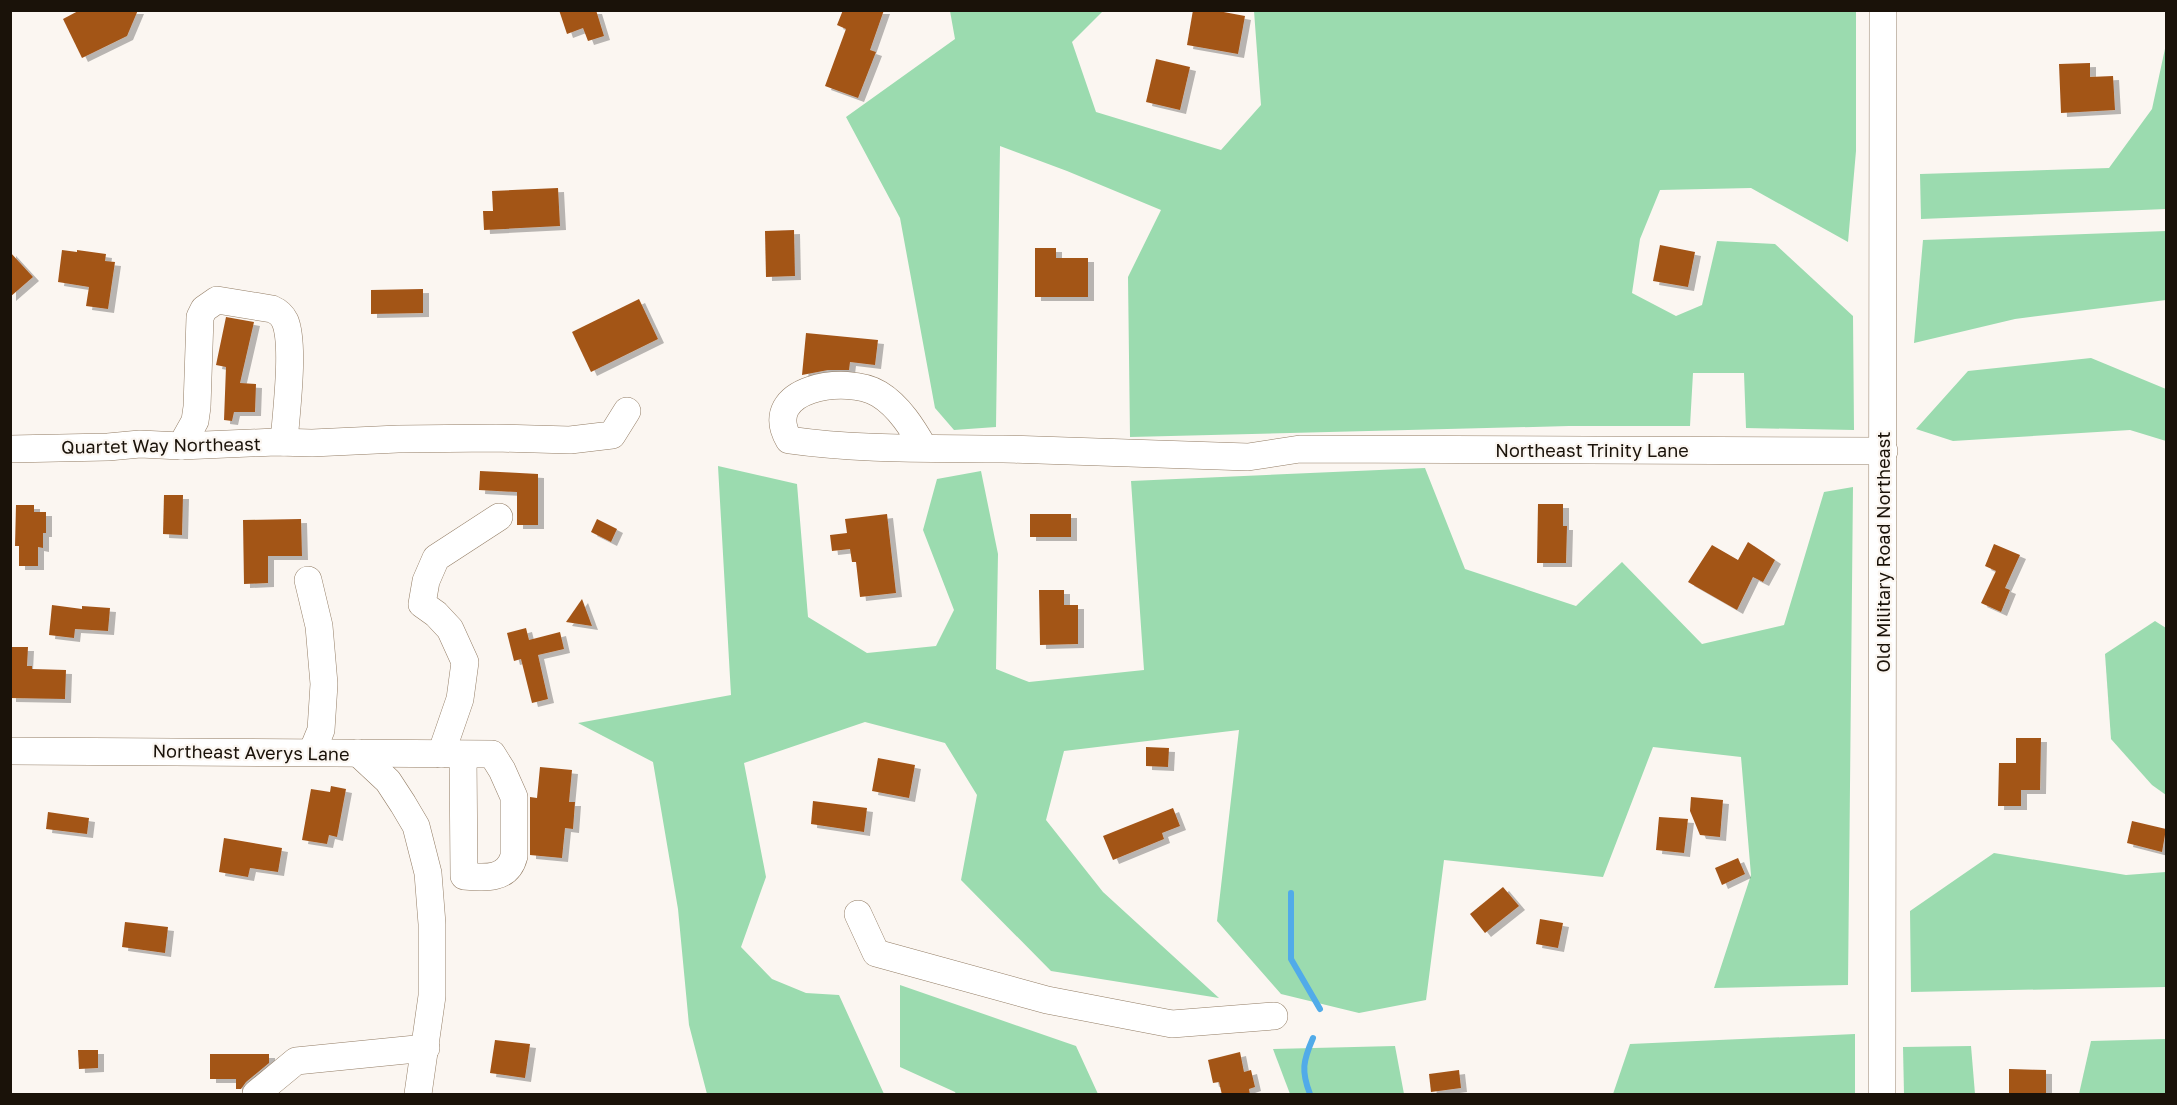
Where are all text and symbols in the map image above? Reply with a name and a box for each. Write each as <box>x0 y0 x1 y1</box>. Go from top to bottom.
street label: Quartet Way Northeast <box>61 432 261 458</box>
street label: Old Military Road Northeast <box>1872 432 1894 672</box>
street label: Northeast Trinity Lane <box>1495 439 1689 461</box>
street label: Northeast Averys Lane <box>152 739 350 765</box>

